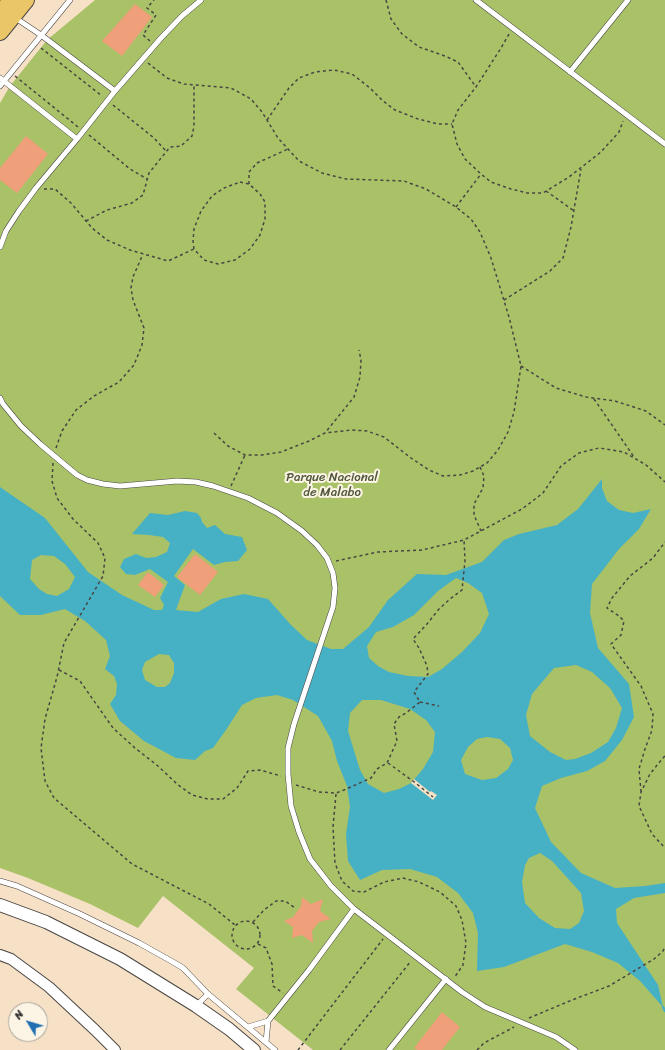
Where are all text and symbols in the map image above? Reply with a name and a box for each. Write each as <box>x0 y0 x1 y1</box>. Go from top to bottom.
park label: Parque Nacional de Malabo <box>286 470 378 501</box>
north arrow <box>8 1002 48 1042</box>
text: N <box>9 1006 29 1024</box>

